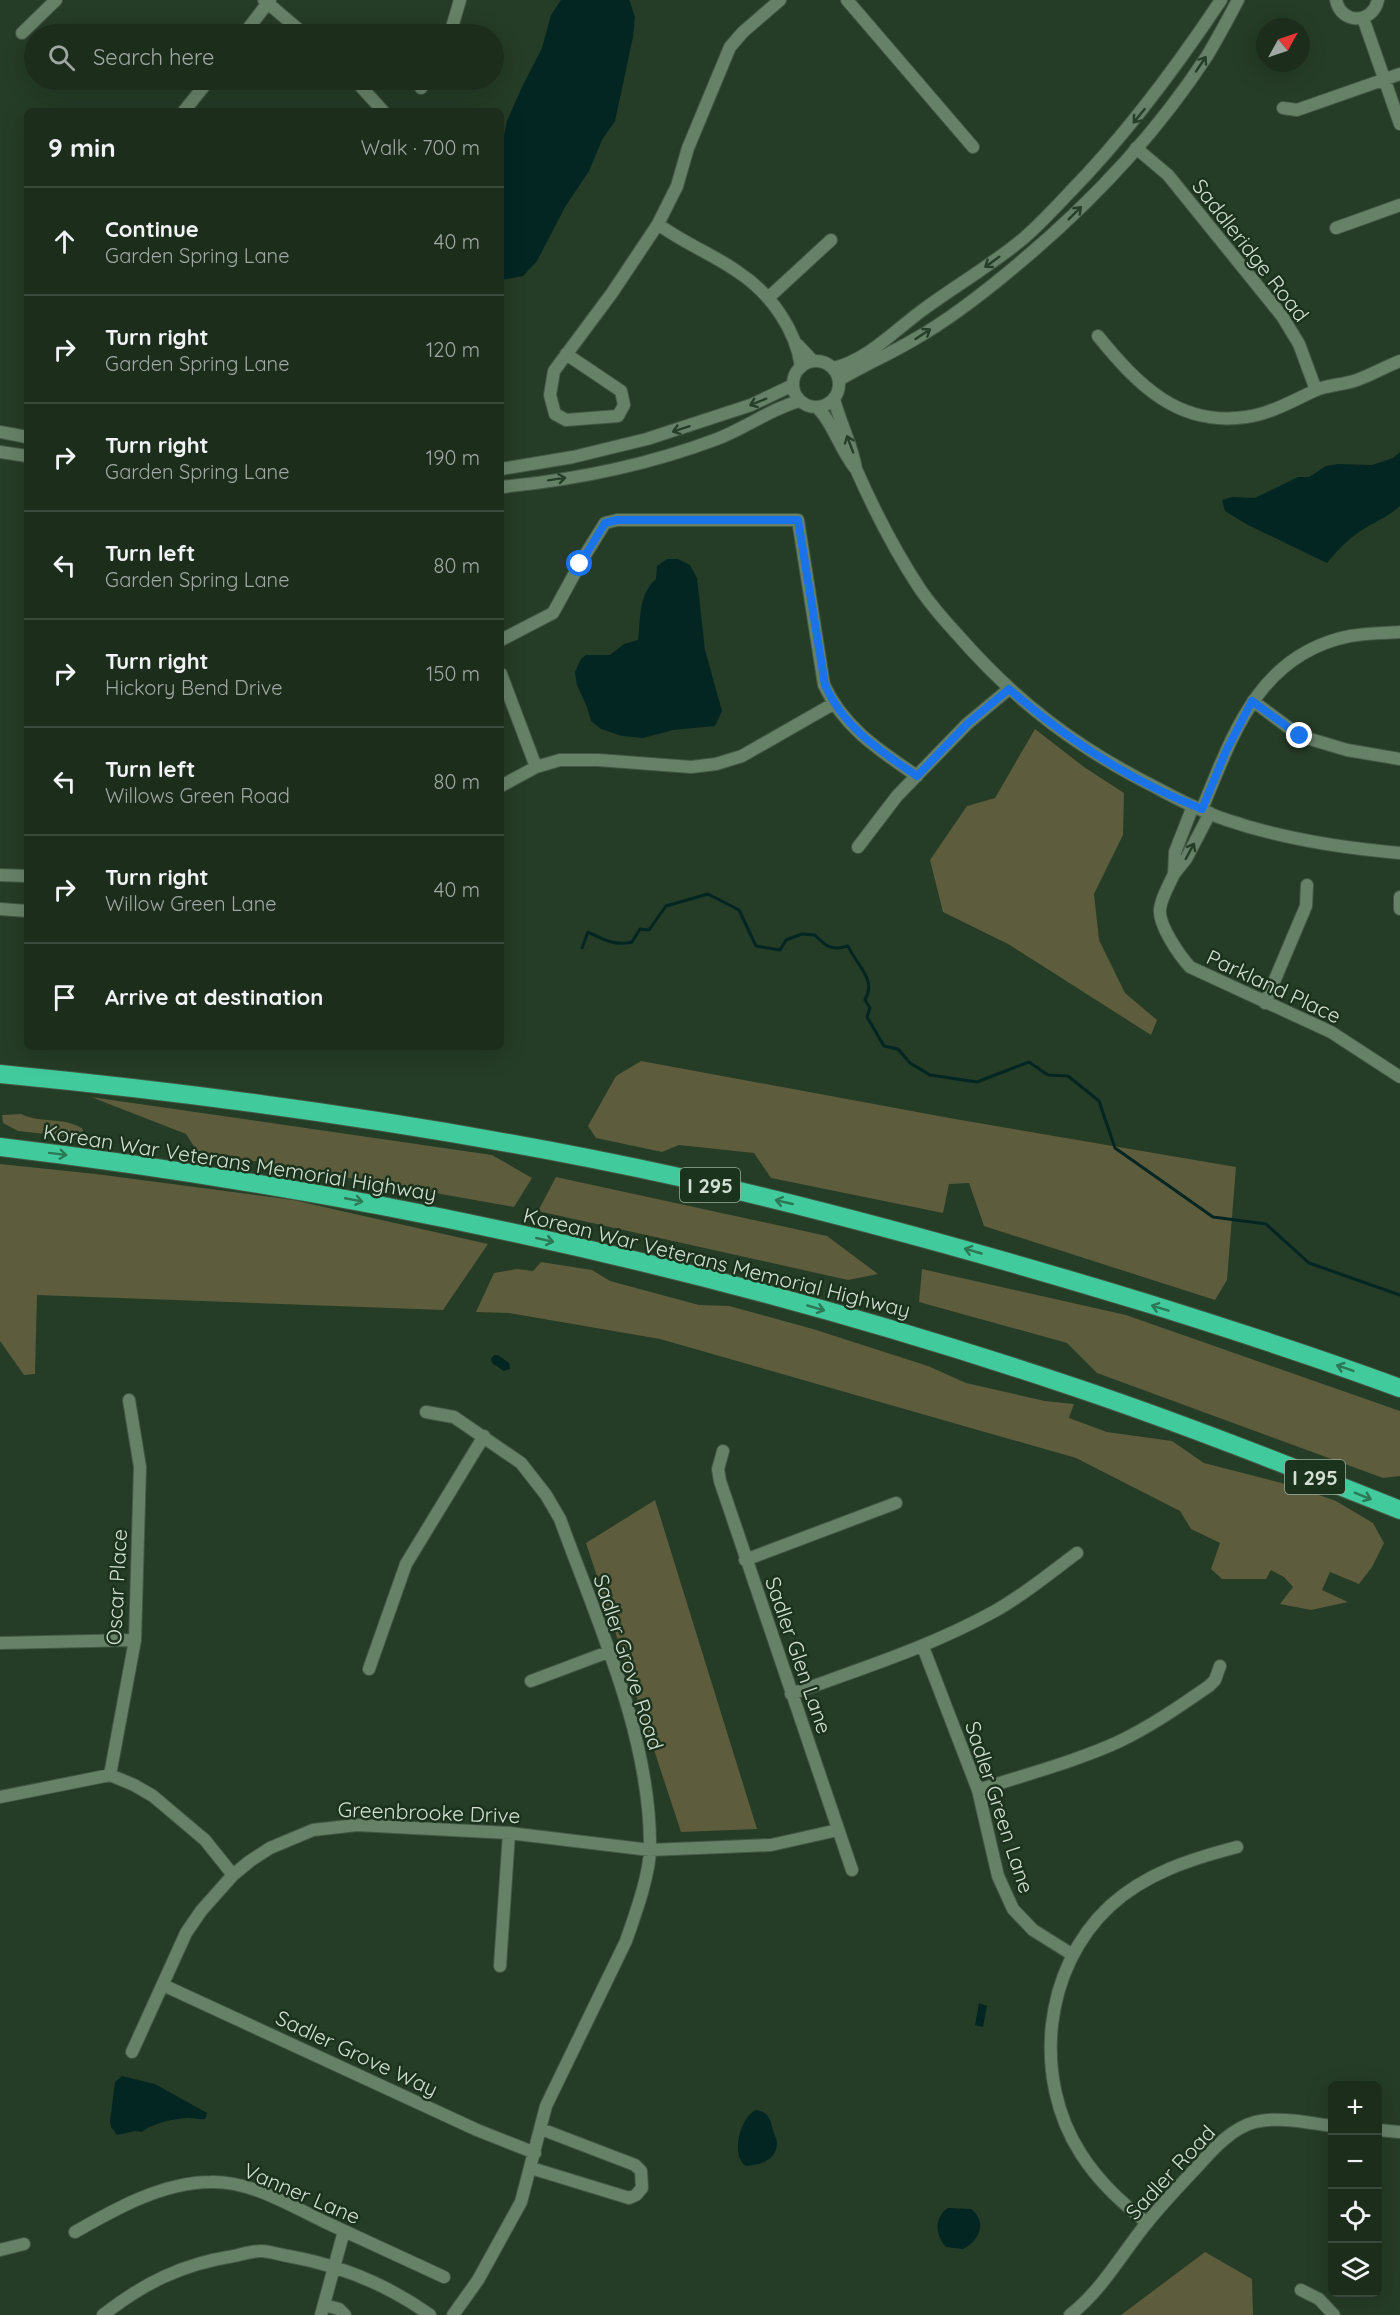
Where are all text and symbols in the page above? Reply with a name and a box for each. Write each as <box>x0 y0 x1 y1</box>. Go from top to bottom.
north arrow <box>1256 18 1310 72</box>
search box <box>24 24 504 90</box>
icon: search <box>45 41 78 74</box>
text: Search here <box>93 43 214 71</box>
one-way arrow <box>1195 56 1207 73</box>
one-way arrow <box>1132 108 1145 124</box>
text: 9 min <box>48 131 116 164</box>
text: Walk · 700 m <box>361 135 480 160</box>
street label: Saddleridge Road <box>1187 173 1315 327</box>
one-way arrow <box>1068 206 1083 220</box>
text: Continue <box>105 215 199 243</box>
icon: ahead <box>48 225 81 258</box>
text: 40 m <box>434 229 480 254</box>
text: Garden Spring Lane <box>105 243 289 268</box>
one-way arrow <box>985 256 1001 268</box>
text: Turn right <box>105 323 209 351</box>
one-way arrow <box>914 328 931 340</box>
icon: right <box>48 333 81 366</box>
text: 120 m <box>426 337 480 362</box>
text: Garden Spring Lane <box>105 351 289 376</box>
one-way arrow <box>749 397 768 408</box>
one-way arrow <box>672 424 691 435</box>
text: Turn right <box>105 431 209 459</box>
one-way arrow <box>843 435 854 454</box>
icon: right <box>48 441 81 474</box>
text: 190 m <box>426 445 480 470</box>
text: Garden Spring Lane <box>105 459 289 484</box>
one-way arrow <box>547 473 566 484</box>
text: Turn left <box>105 539 195 567</box>
icon: left <box>48 549 81 582</box>
route start <box>566 550 592 576</box>
text: 80 m <box>434 553 480 578</box>
text: Garden Spring Lane <box>105 567 289 592</box>
text: Turn right <box>105 647 209 675</box>
icon: right <box>48 657 81 690</box>
text: 150 m <box>426 661 480 686</box>
text: Hickory Bend Drive <box>105 675 282 700</box>
route end <box>1286 722 1312 748</box>
text: Turn left <box>105 755 195 783</box>
icon: left <box>48 765 81 798</box>
text: 80 m <box>434 769 480 794</box>
text: Willows Green Road <box>105 783 290 808</box>
one-way arrow <box>1185 842 1196 860</box>
text: Turn right <box>105 863 209 891</box>
icon: right <box>48 873 81 906</box>
text: 40 m <box>434 877 480 902</box>
text: Willow Green Lane <box>105 891 277 916</box>
street label: Parkland Place <box>1203 944 1345 1028</box>
icon: arrive <box>48 981 81 1014</box>
text: Arrive at destination <box>105 983 323 1011</box>
street label: Korean War Veterans Memorial Highway <box>41 1118 439 1206</box>
one-way arrow <box>48 1148 68 1159</box>
road number: I 295 <box>680 1168 740 1202</box>
one-way arrow <box>344 1195 364 1206</box>
one-way arrow <box>775 1196 794 1207</box>
street label: Korean War Veterans Memorial Highway <box>521 1201 913 1323</box>
one-way arrow <box>536 1234 555 1246</box>
one-way arrow <box>964 1245 983 1256</box>
one-way arrow <box>1150 1301 1169 1312</box>
one-way arrow <box>806 1302 825 1314</box>
one-way arrow <box>1336 1361 1355 1372</box>
road number: I 295 <box>1285 1460 1345 1494</box>
one-way arrow <box>1354 1491 1372 1502</box>
street label: Oscar Place <box>100 1528 132 1646</box>
street label: Sadler Grove Road <box>588 1571 670 1753</box>
street label: Sadler Glen Lane <box>760 1573 838 1737</box>
street label: Sadler Green Lane <box>960 1718 1040 1896</box>
street label: Greenbrooke Drive <box>337 1796 521 1828</box>
street label: Sadler Grove Way <box>272 2004 442 2102</box>
map controls <box>1328 2081 1382 2297</box>
button: + <box>1328 2081 1382 2135</box>
street label: Sadler Road <box>1120 2119 1220 2225</box>
button: − <box>1328 2135 1382 2189</box>
street label: Vanner Lane <box>240 2157 364 2229</box>
button: locate <box>1328 2189 1382 2243</box>
button: layers <box>1328 2243 1382 2297</box>

